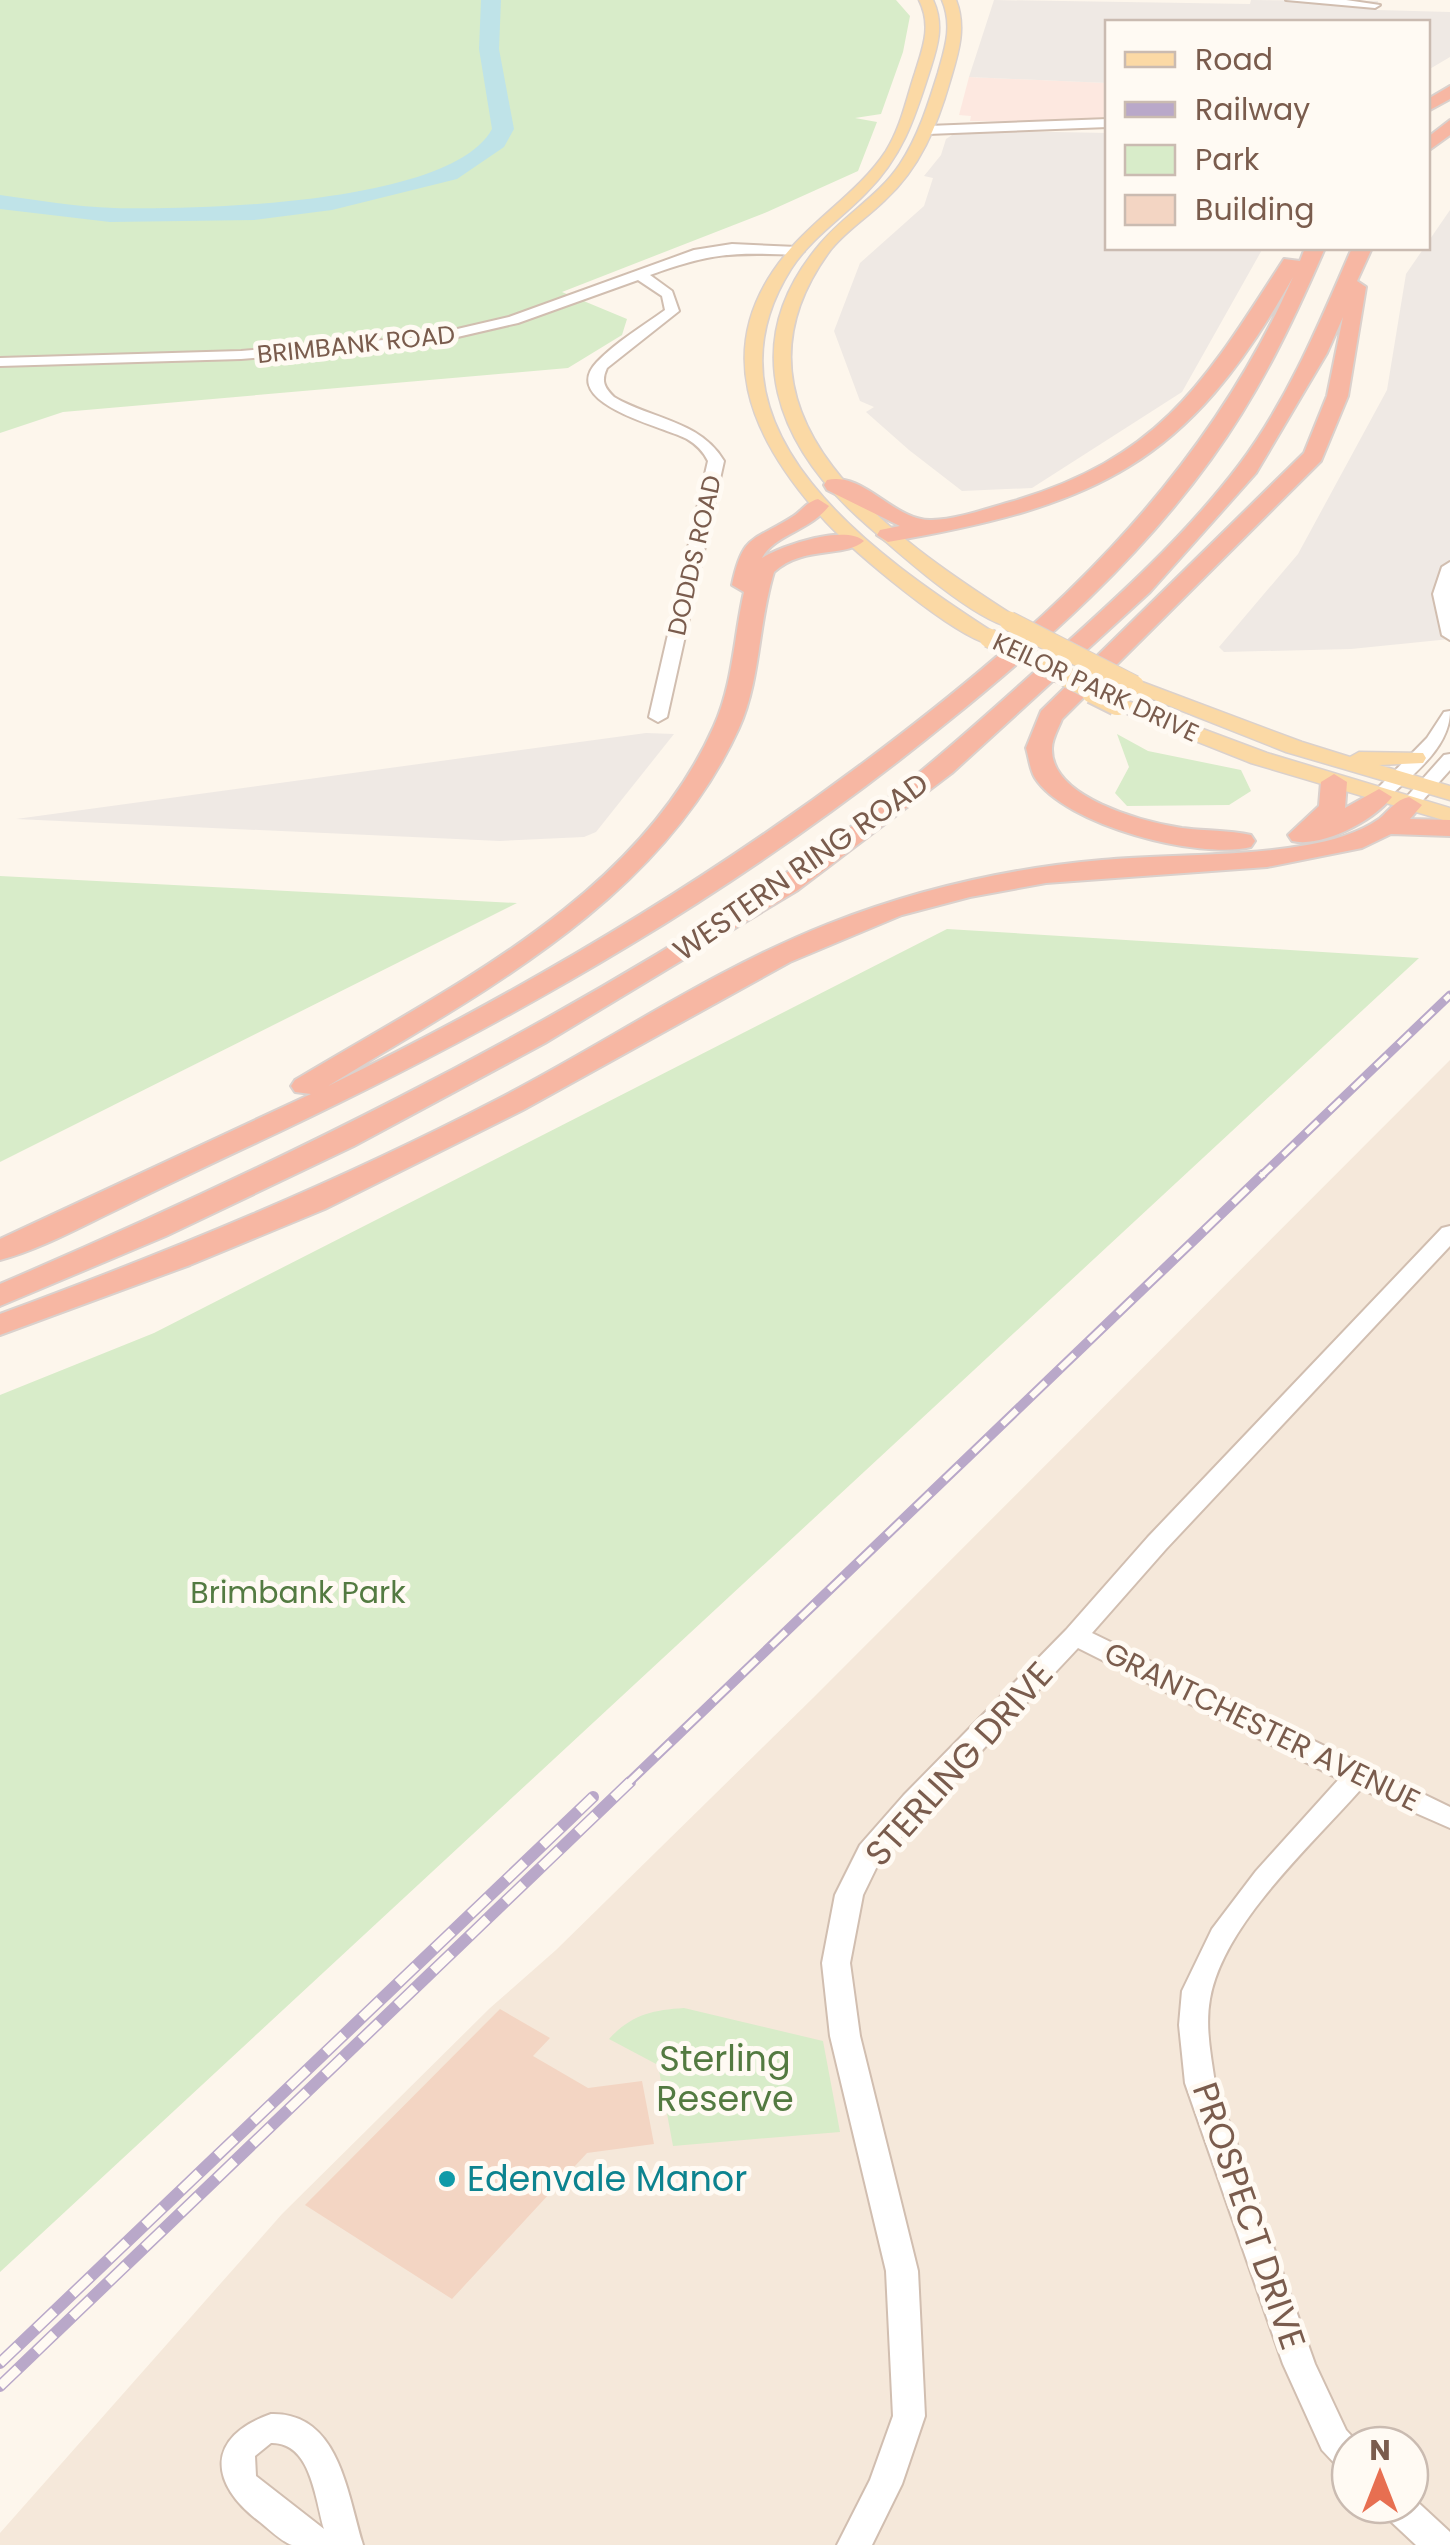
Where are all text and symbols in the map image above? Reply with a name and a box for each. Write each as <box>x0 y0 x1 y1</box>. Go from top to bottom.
legend <box>1105 20 1430 250</box>
text: Road <box>1195 38 1273 81</box>
text: Railway <box>1195 88 1310 131</box>
text: Park <box>1195 138 1260 181</box>
text: Building <box>1195 188 1315 231</box>
street label: BRIMBANK ROAD <box>255 317 457 372</box>
street label: DODDS ROAD <box>659 472 730 639</box>
street label: KEILOR PARK DRIVE <box>987 624 1204 750</box>
street label: WESTERN RING ROAD <box>664 762 937 971</box>
park label: Brimbank Park <box>190 1571 406 1614</box>
street label: GRANTCHESTER AVENUE <box>1097 1631 1427 1822</box>
street label: STERLING DRIVE <box>853 1651 1064 1877</box>
park label: Sterling Reserve <box>656 2034 794 2123</box>
street label: PROSPECT DRIVE <box>1181 2076 1318 2356</box>
place label: Edenvale Manor <box>467 2154 747 2203</box>
marker: Edenvale Manor <box>436 2168 458 2190</box>
north arrow <box>1330 2425 1430 2525</box>
text: N <box>1369 2431 1391 2470</box>

